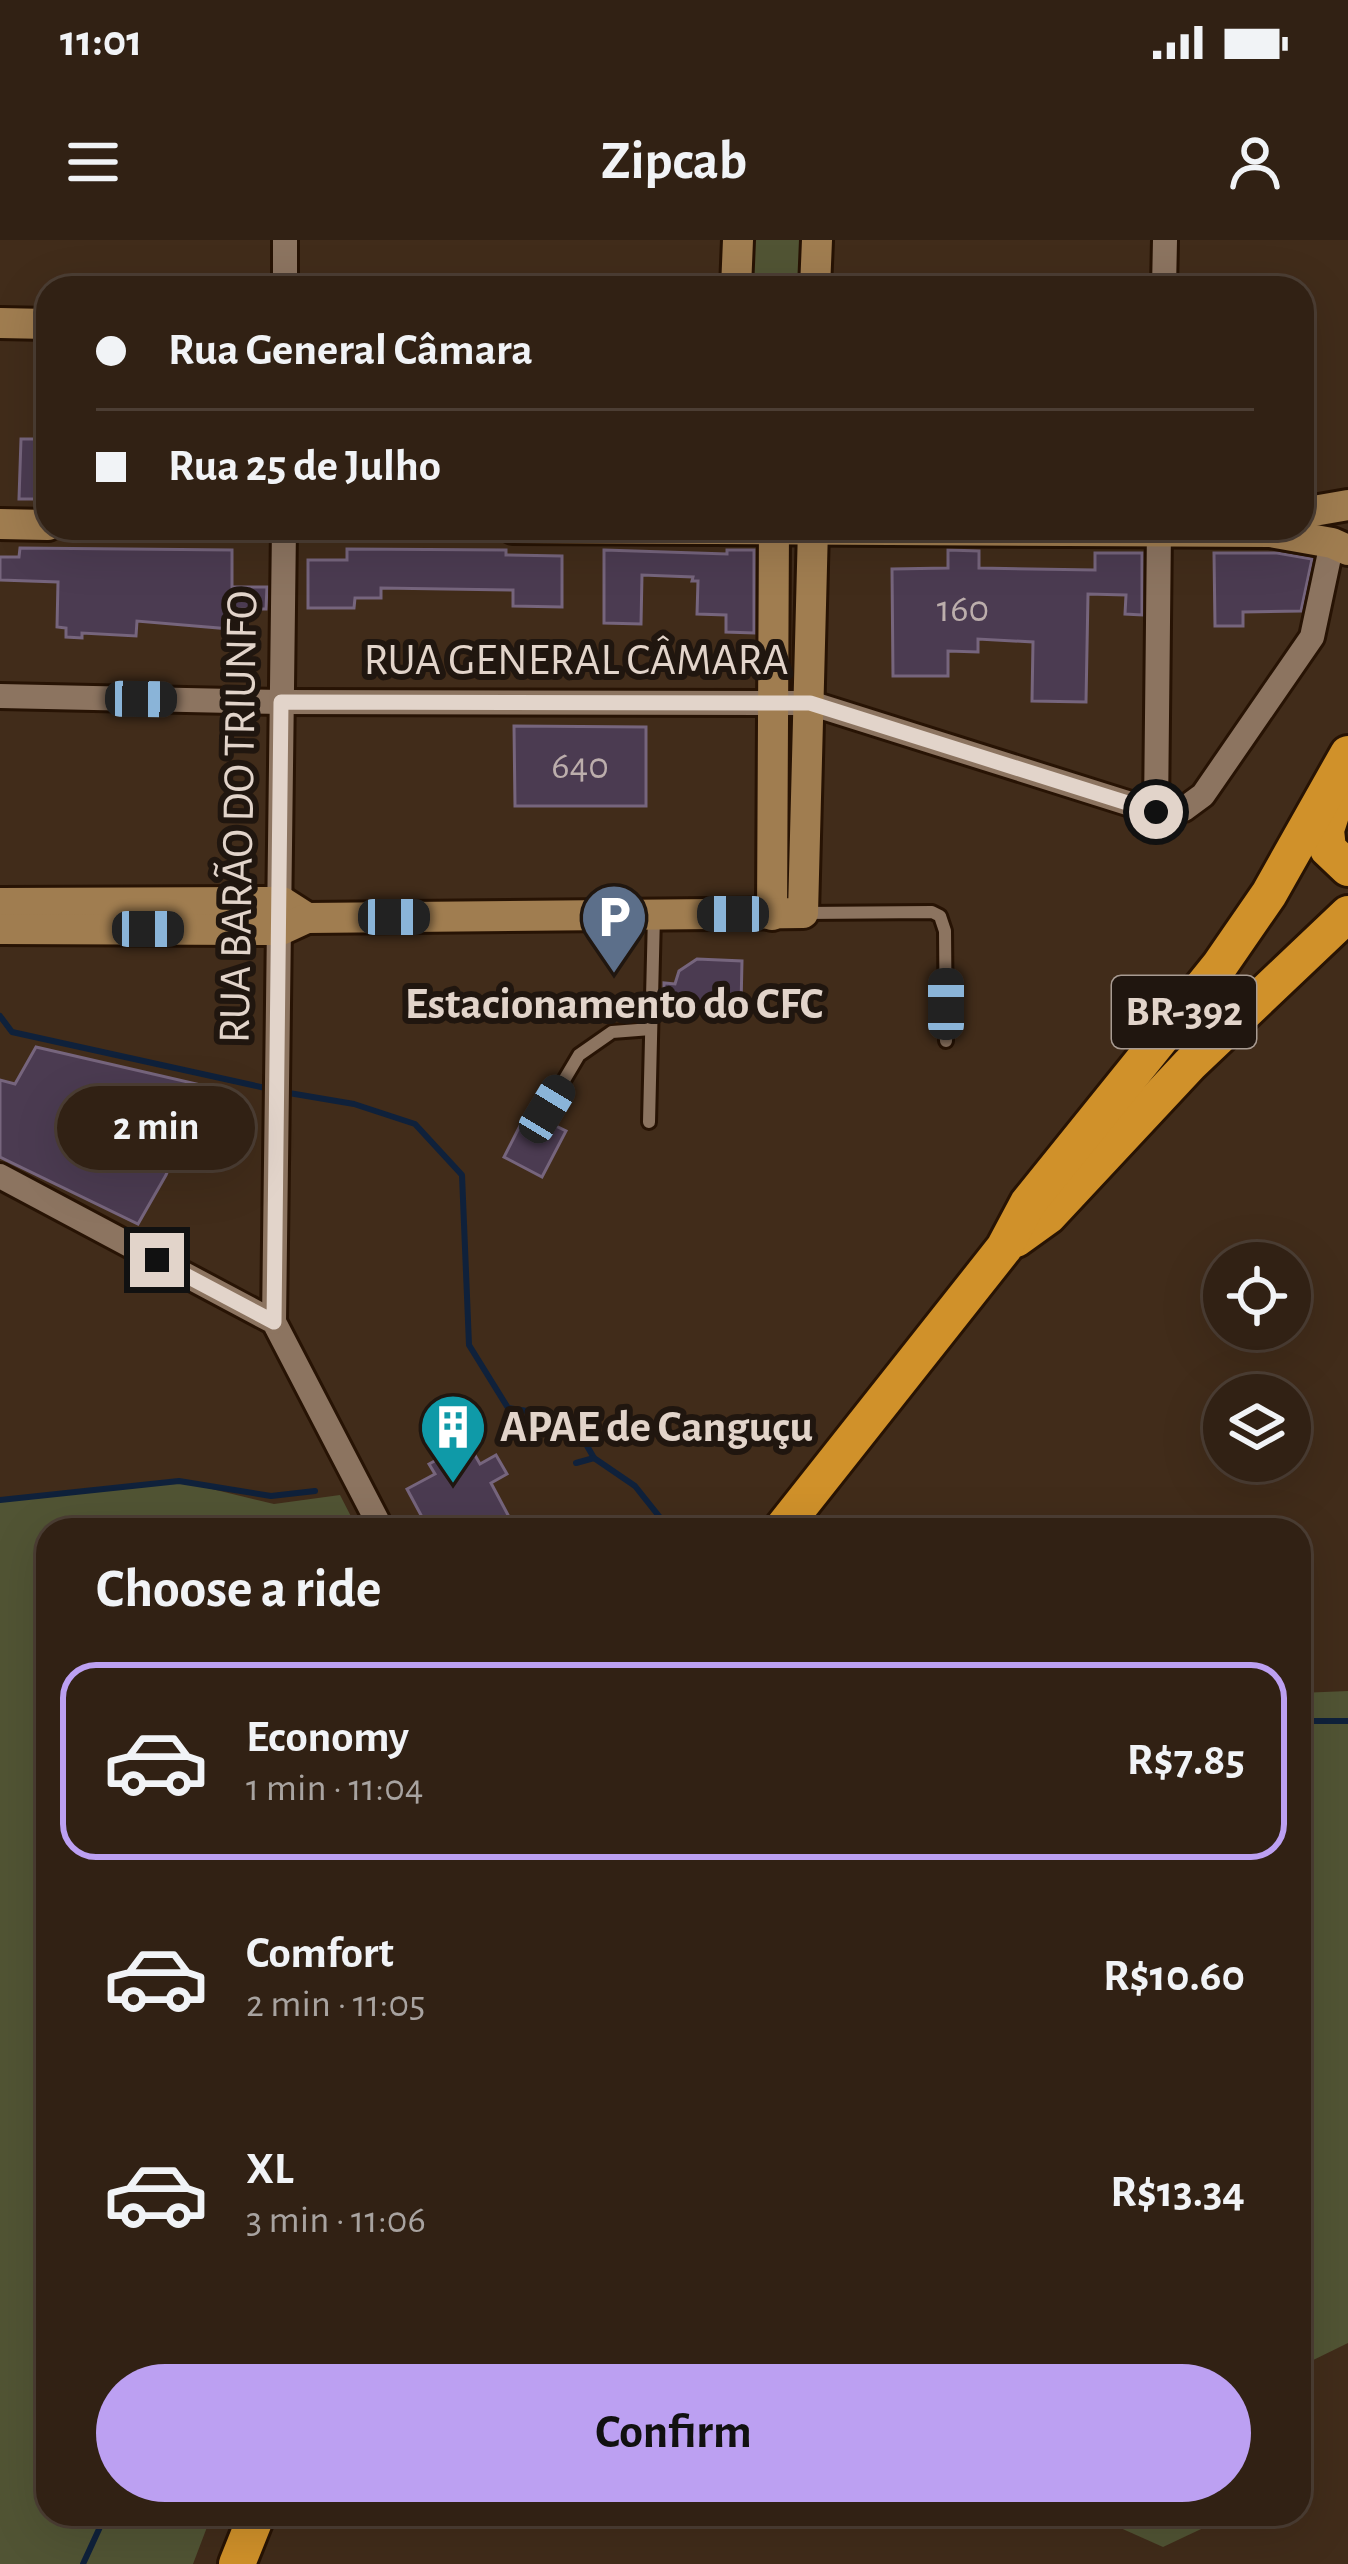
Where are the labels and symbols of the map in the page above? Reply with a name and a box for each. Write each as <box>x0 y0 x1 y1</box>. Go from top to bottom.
street label: RUA BARÃO DO TRIUNFO <box>210 590 265 1044</box>
house number: 160 <box>937 590 989 629</box>
street label: RUA GENERAL CÂMARA <box>363 635 789 683</box>
car <box>105 680 177 718</box>
house number: 640 <box>551 747 609 786</box>
route start <box>1129 785 1183 839</box>
parking icon: Estacionamento do CFC <box>579 882 649 976</box>
car <box>697 896 769 932</box>
car <box>358 899 430 935</box>
car <box>112 911 184 947</box>
car <box>928 968 964 1040</box>
road number: BR-392 <box>1112 976 1256 1048</box>
place label: Estacionamento do CFC <box>405 982 823 1027</box>
car <box>513 1069 581 1149</box>
callout: 2 min <box>58 1086 256 1170</box>
route end <box>130 1233 184 1287</box>
building icon: APAE de Canguçu <box>418 1392 488 1486</box>
place label: APAE de Canguçu <box>500 1405 813 1450</box>

